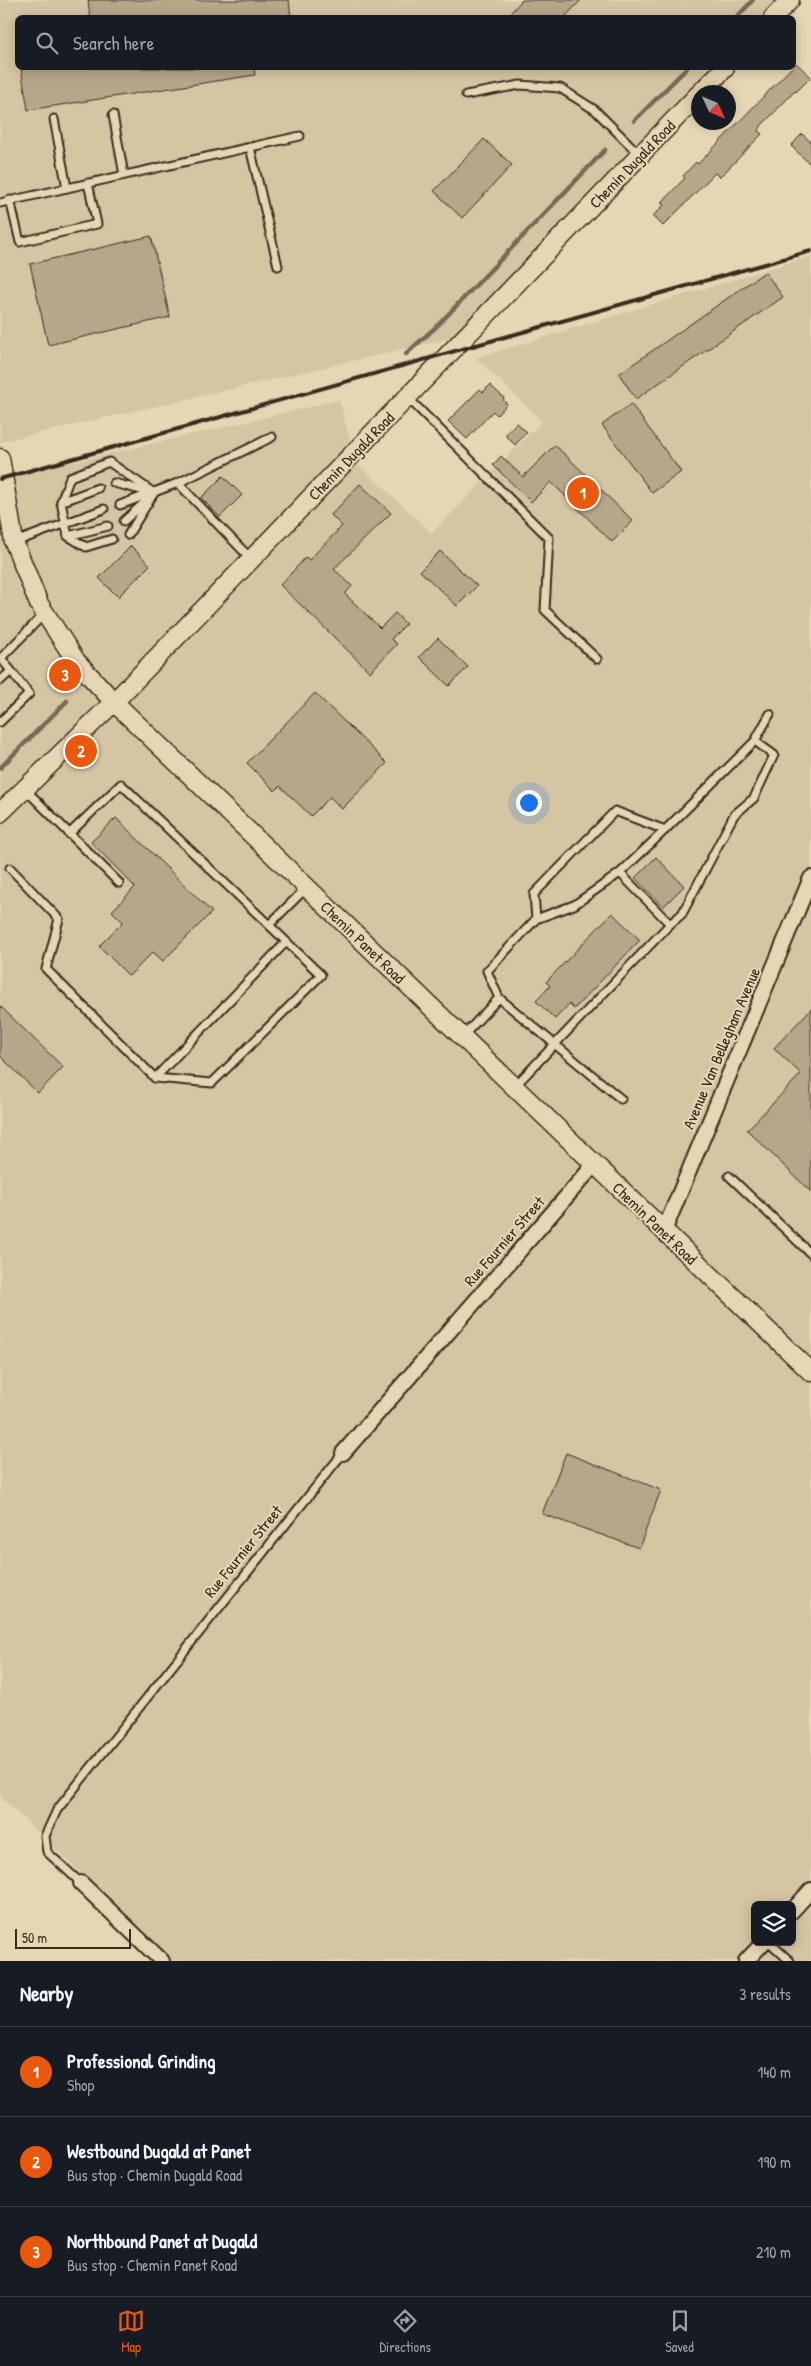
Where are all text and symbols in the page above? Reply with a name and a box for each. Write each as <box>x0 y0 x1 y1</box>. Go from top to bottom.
search box <box>15 15 796 70</box>
icon: search <box>33 29 61 57</box>
text: Search here <box>73 30 154 56</box>
north arrow <box>691 85 736 130</box>
street label: Chemin Dugald Road <box>584 115 680 213</box>
street label: Chemin Dugald Road <box>303 407 399 505</box>
pin: 1 <box>567 474 599 512</box>
pin: 3 <box>49 656 81 694</box>
pin: 2 <box>65 732 97 770</box>
your location <box>516 790 542 816</box>
street label: Chemin Panet Road <box>316 896 410 988</box>
street label: Avenue Van Bellegham Avenue <box>677 963 765 1132</box>
street label: Chemin Panet Road <box>608 1177 702 1269</box>
street label: Rue Fournier Street <box>459 1191 550 1291</box>
street label: Rue Fournier Street <box>199 1500 287 1602</box>
map controls <box>751 1901 796 1946</box>
button: layers <box>751 1901 796 1946</box>
scale bar <box>15 1926 131 1949</box>
text: 50 m <box>22 1928 47 1947</box>
text: Nearby <box>20 1979 73 2008</box>
text: 3 results <box>739 1983 791 2005</box>
text: Professional Grinding <box>67 2048 216 2074</box>
text: 1 <box>33 2061 39 2083</box>
text: 140 m <box>757 2061 791 2083</box>
text: Shop <box>67 2074 94 2096</box>
text: Westbound Dugald at Panet <box>67 2138 251 2164</box>
text: 2 <box>32 2151 40 2173</box>
text: 190 m <box>758 2151 791 2173</box>
text: Bus stop · Chemin Dugald Road <box>67 2164 242 2186</box>
text: Northbound Panet at Dugald <box>67 2228 257 2254</box>
text: 3 <box>32 2241 40 2263</box>
text: 210 m <box>756 2241 791 2263</box>
text: Bus stop · Chemin Panet Road <box>67 2254 237 2276</box>
tab: Map <box>117 2307 145 2356</box>
tab: Directions <box>379 2307 431 2356</box>
tab: Saved <box>665 2307 694 2356</box>

